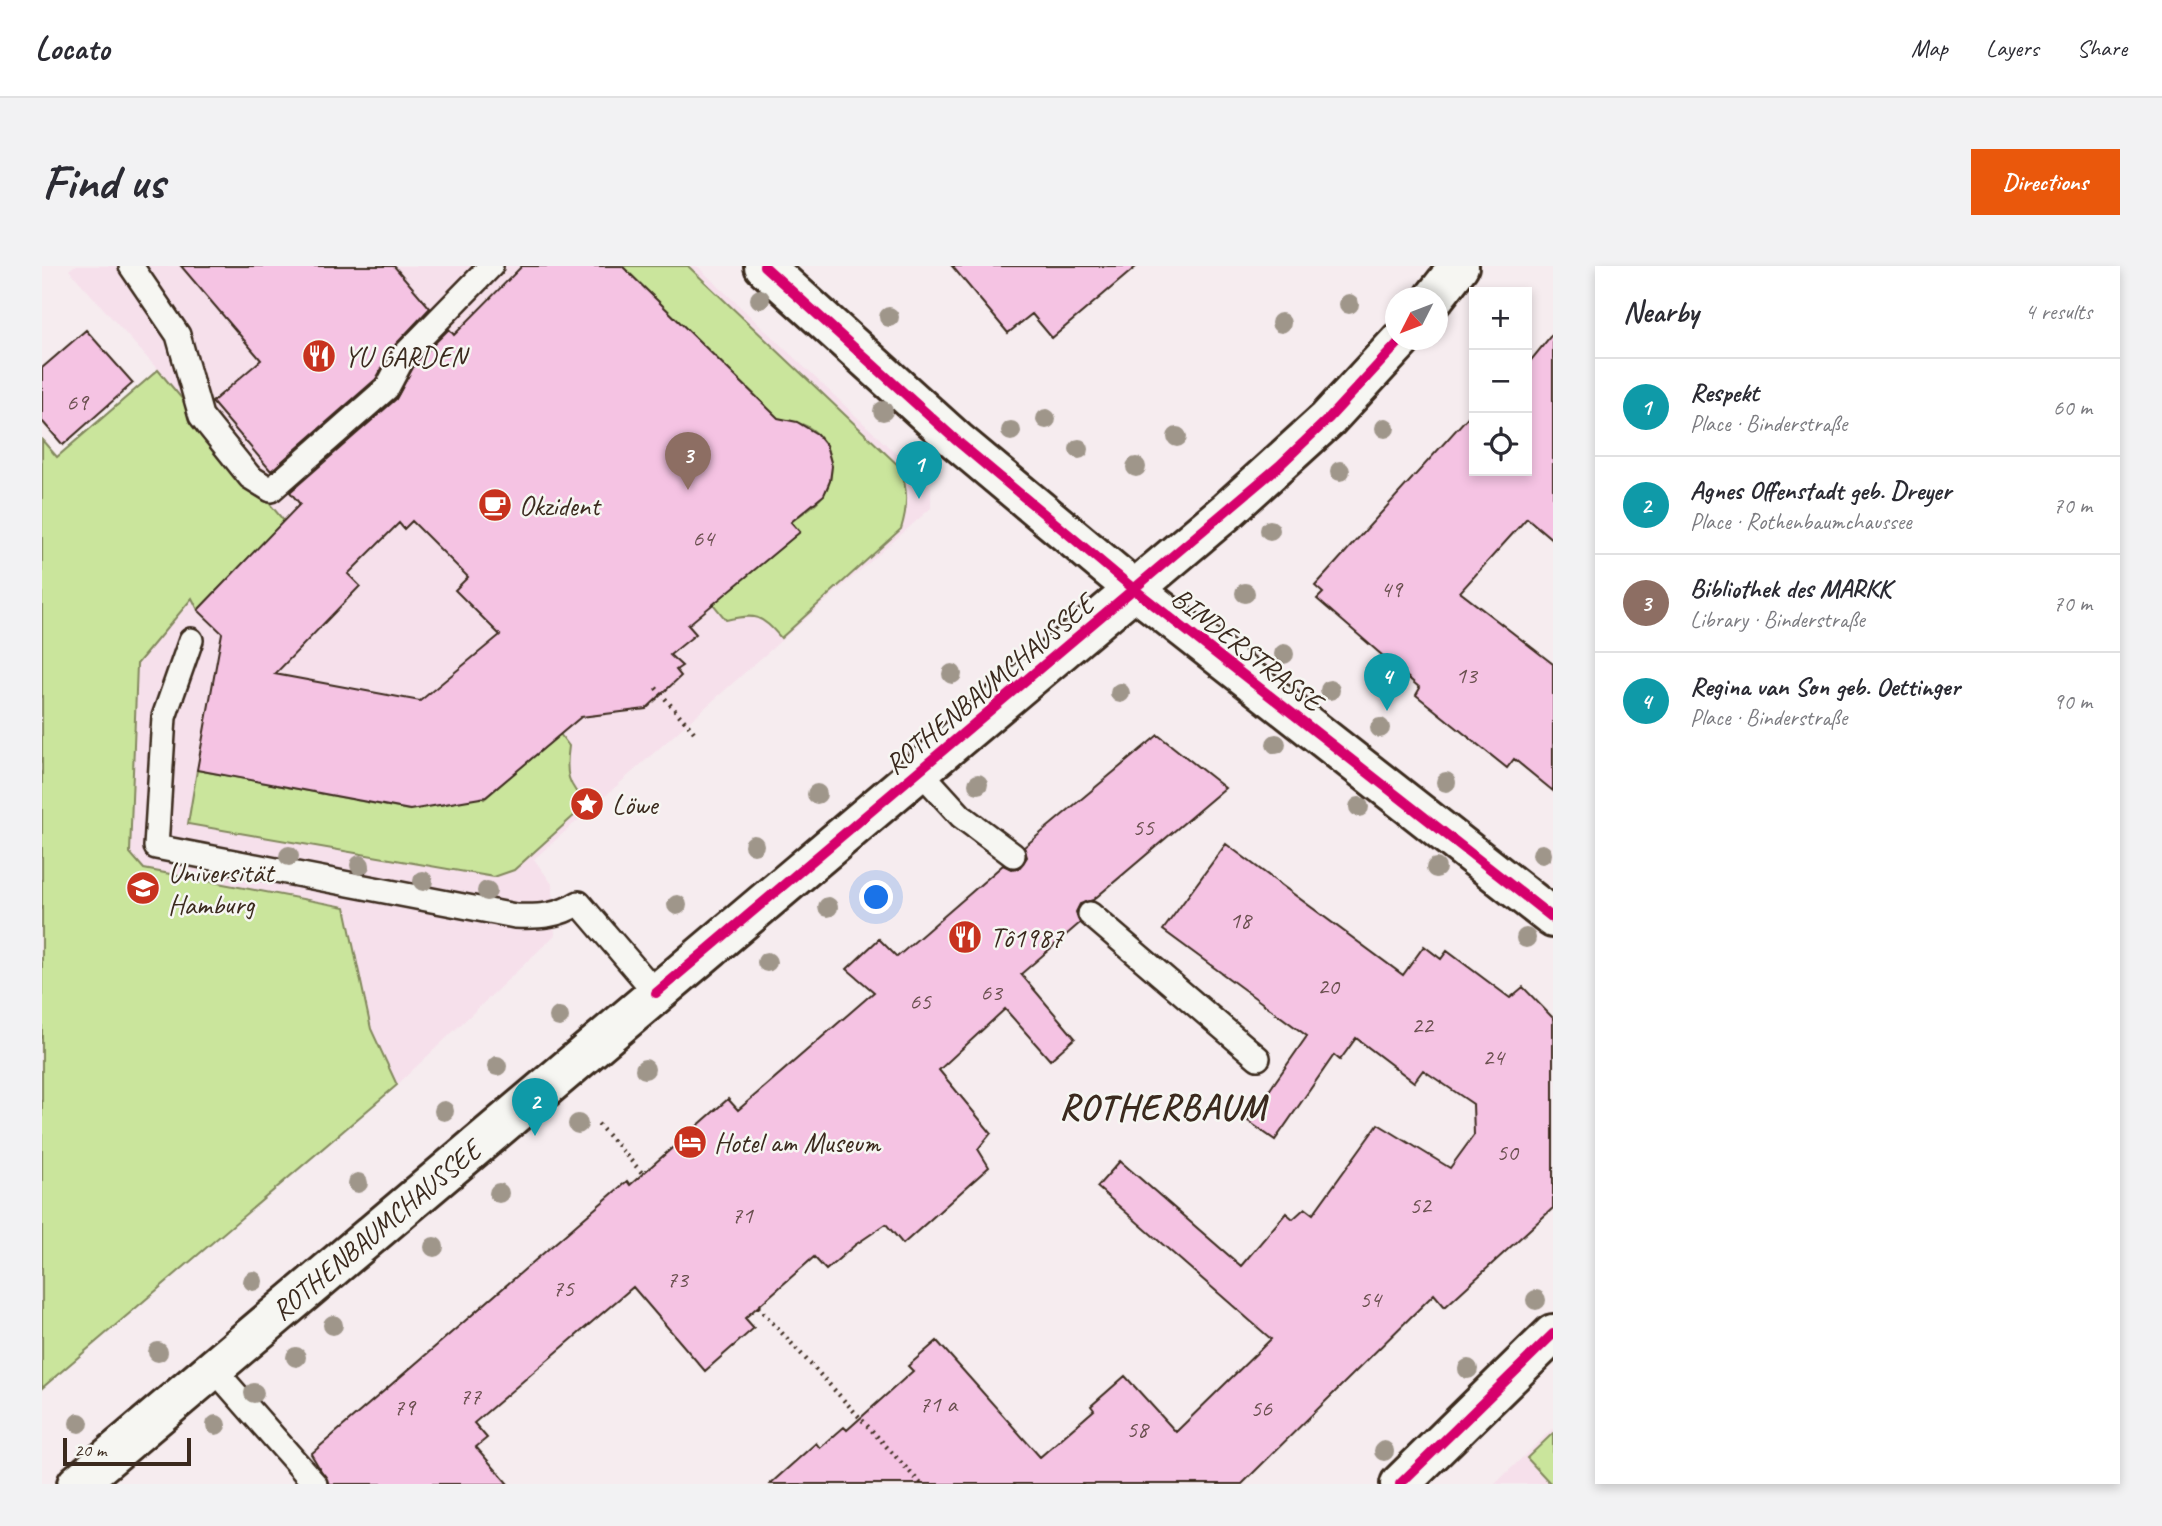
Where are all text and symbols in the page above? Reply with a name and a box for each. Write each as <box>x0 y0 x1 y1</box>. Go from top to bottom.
text: Locato <box>35 27 109 69</box>
text: Map <box>1911 33 1948 63</box>
text: Layers <box>1986 33 2039 63</box>
text: Share <box>2077 33 2127 63</box>
button: Directions <box>1971 149 2120 215</box>
text: Find us <box>42 151 164 213</box>
north arrow <box>1385 287 1448 350</box>
map controls <box>1469 287 1532 476</box>
button: + <box>1469 287 1532 350</box>
text: Nearby <box>1623 293 1699 331</box>
text: 4 results <box>2025 297 2092 326</box>
restaurant icon: YU GARDEN <box>300 337 338 375</box>
place label: YU GARDEN <box>344 339 470 374</box>
button: − <box>1469 350 1532 413</box>
text: Respekt <box>1690 376 1759 409</box>
house number: 69 <box>66 387 90 417</box>
text: 1 <box>1641 393 1651 422</box>
text: 60 m <box>2053 393 2092 422</box>
text: Place · Binderstraße <box>1690 409 1847 438</box>
button: locate <box>1469 413 1532 476</box>
pin: 3 <box>665 432 711 490</box>
pin: 1 <box>896 441 942 499</box>
text: Agnes Offenstadt geb. Dreyer <box>1690 474 1951 507</box>
cafe icon: Okzident <box>476 486 514 524</box>
place label: Okzident <box>519 488 602 523</box>
text: 2 <box>1641 491 1651 520</box>
text: 70 m <box>2053 491 2092 520</box>
text: Place · Rothenbaumchaussee <box>1690 507 1912 536</box>
house number: 64 <box>692 523 716 553</box>
text: Bibliothek des MARKK <box>1690 572 1891 605</box>
house number: 49 <box>1380 574 1404 604</box>
street label: BINDERSTRASSE <box>1165 579 1332 721</box>
street label: ROTHENBAUMCHAUSSEE <box>877 584 1103 782</box>
text: 3 <box>1641 589 1651 618</box>
text: 70 m <box>2053 589 2092 618</box>
text: Library · Binderstraße <box>1690 605 1865 634</box>
pin: 4 <box>1364 653 1410 711</box>
house number: 13 <box>1455 660 1479 690</box>
text: Regina van Son geb. Oettinger <box>1690 670 1960 703</box>
text: 4 <box>1641 687 1651 716</box>
text: 90 m <box>2053 687 2092 716</box>
text: Place · Binderstraße <box>1690 703 1847 732</box>
place icon: Löwe <box>568 785 606 823</box>
place label: Löwe <box>612 787 659 822</box>
house number: 55 <box>1132 812 1155 842</box>
place label: Universität Hamburg <box>168 855 276 922</box>
school or university icon: Universität Hamburg <box>124 869 162 907</box>
your location <box>859 880 893 914</box>
house number: 18 <box>1229 905 1253 935</box>
restaurant icon: Tô1987 <box>946 918 984 956</box>
place label: Tô1987 <box>990 920 1065 955</box>
house number: 20 <box>1317 971 1341 1001</box>
house number: 63 <box>980 977 1004 1007</box>
house number: 65 <box>909 986 932 1016</box>
house number: 22 <box>1411 1010 1435 1040</box>
house number: 24 <box>1482 1042 1506 1072</box>
pin: 2 <box>512 1078 558 1136</box>
district label: ROTHERBAUM <box>1059 1085 1269 1130</box>
hotel icon: Hotel am Museum <box>671 1123 709 1161</box>
place label: Hotel am Museum <box>714 1125 882 1160</box>
street label: ROTHENBAUMCHAUSSEE <box>264 1130 490 1328</box>
house number: 50 <box>1496 1137 1520 1167</box>
house number: 52 <box>1409 1190 1433 1220</box>
house number: 71 <box>731 1200 754 1230</box>
house number: 73 <box>666 1264 690 1294</box>
house number: 75 <box>552 1273 575 1303</box>
house number: 54 <box>1359 1284 1383 1314</box>
house number: 77 <box>459 1381 482 1411</box>
house number: 71 a <box>919 1389 958 1419</box>
house number: 79 <box>393 1392 417 1422</box>
house number: 56 <box>1250 1393 1273 1423</box>
house number: 58 <box>1126 1414 1150 1444</box>
scale bar <box>63 1435 191 1467</box>
text: 20 m <box>74 1438 106 1462</box>

